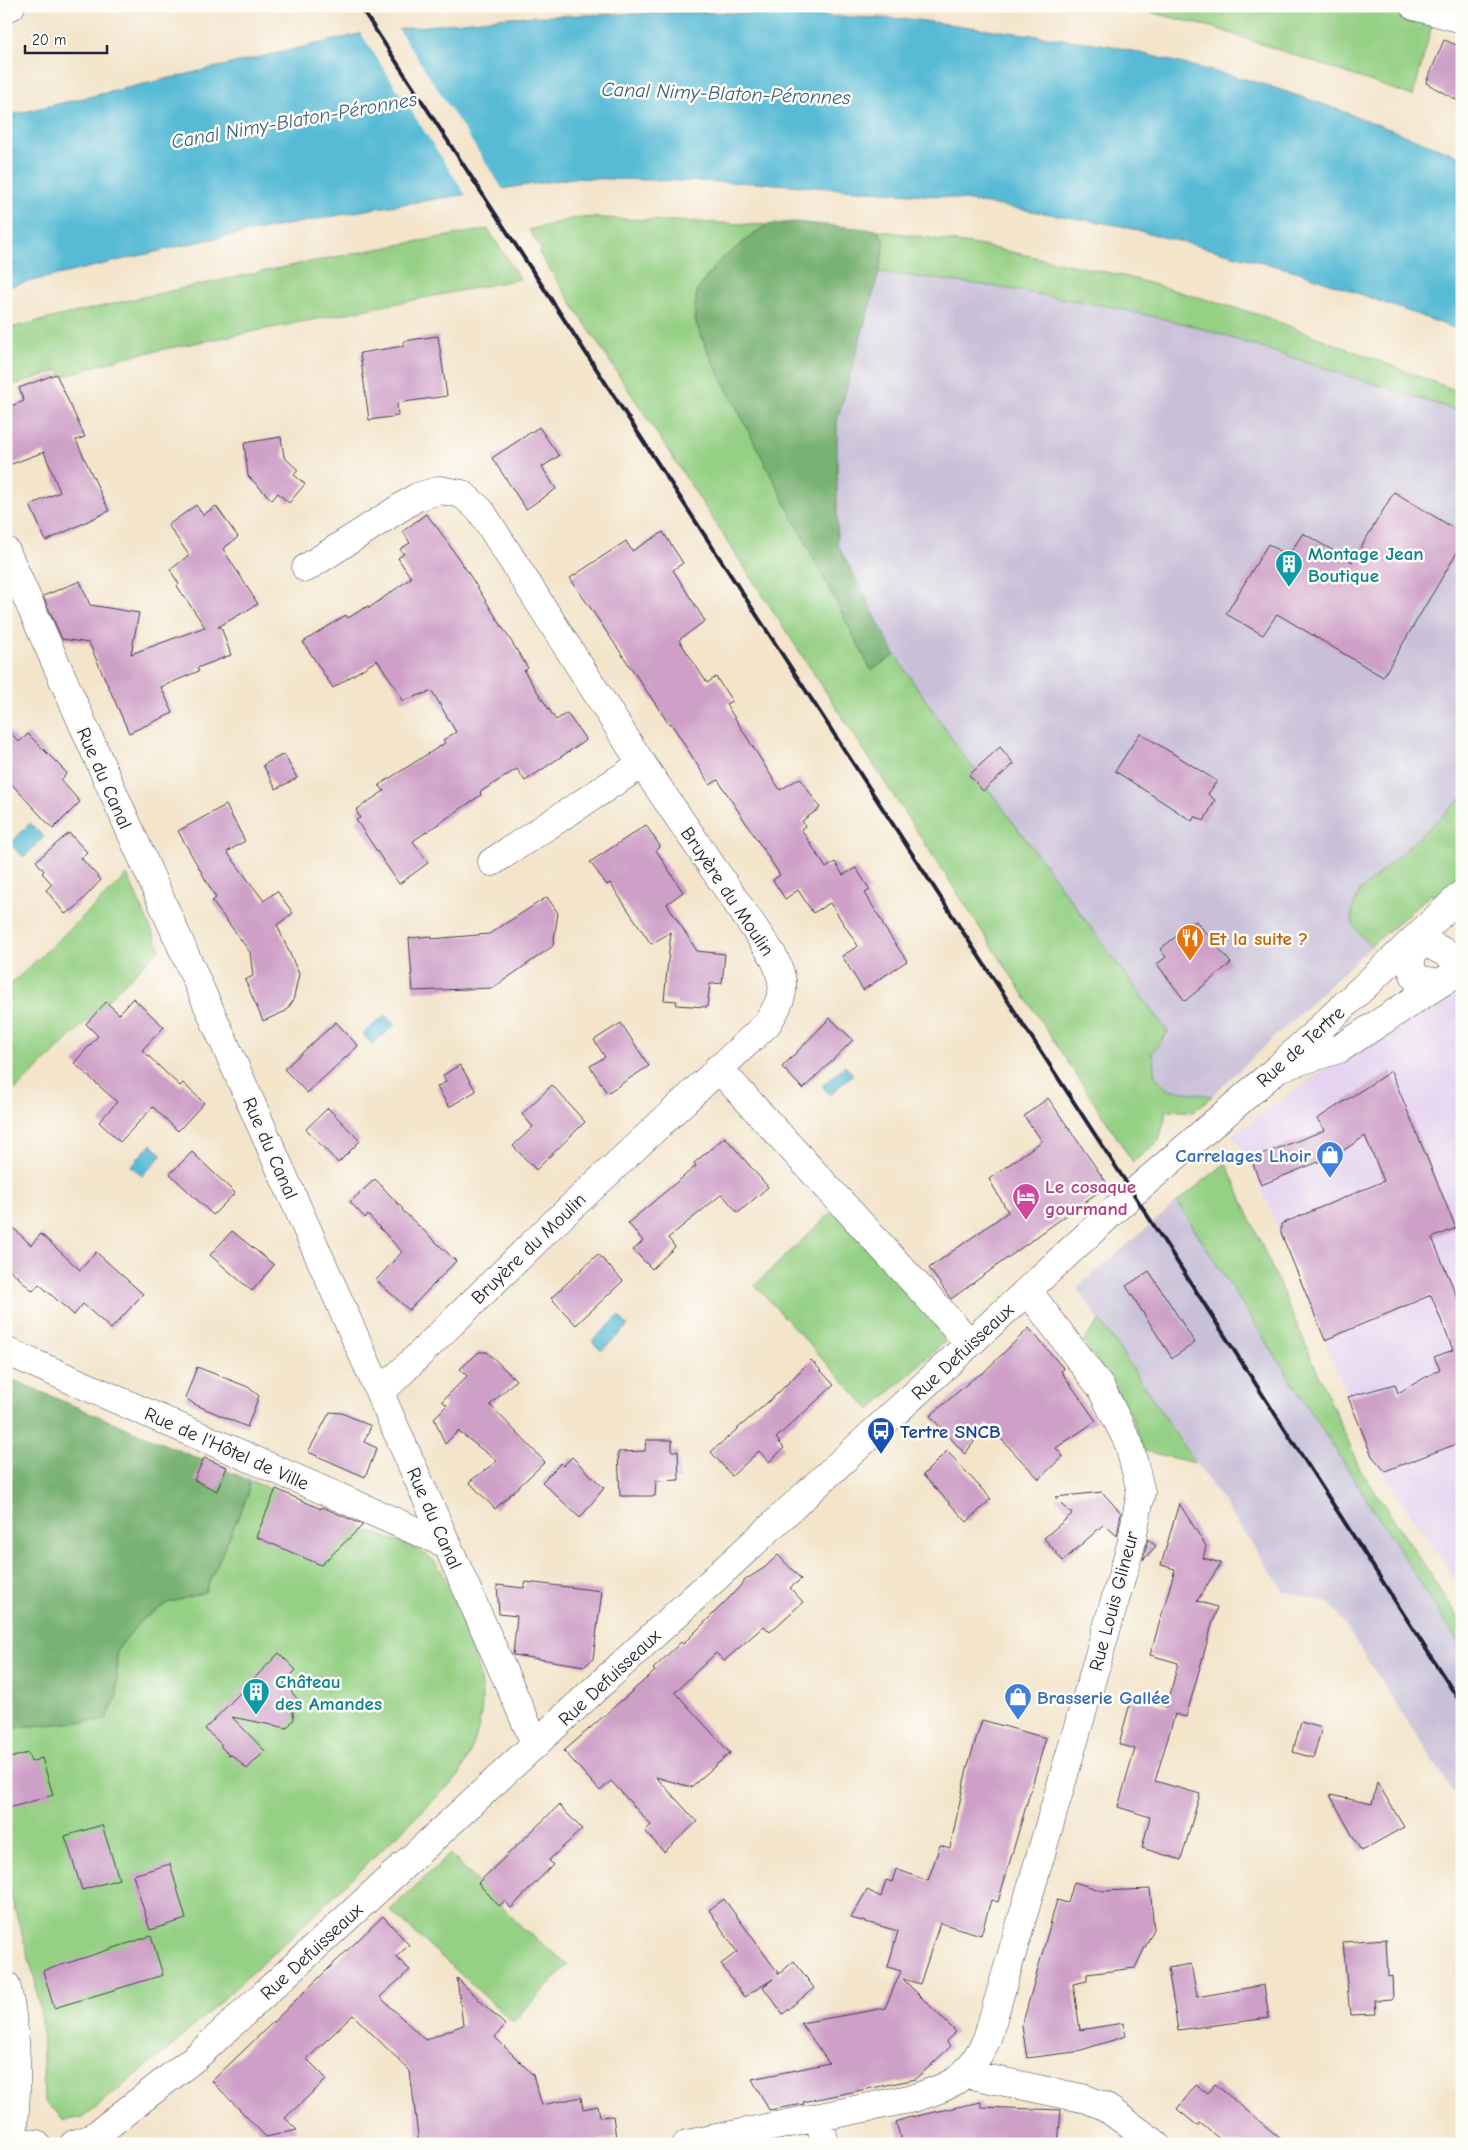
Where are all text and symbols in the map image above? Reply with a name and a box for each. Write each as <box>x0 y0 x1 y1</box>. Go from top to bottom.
scale bar <box>25 22 108 54</box>
text: 20 m <box>32 31 66 49</box>
water label: Canal Nimy-Blaton-Péronnes <box>601 78 852 109</box>
water label: Canal Nimy-Blaton-Péronnes <box>169 87 419 153</box>
place label: Montage Jean Boutique <box>1308 543 1424 587</box>
building icon: Montage Jean Boutique <box>1274 549 1304 588</box>
street label: Rue du Canal <box>72 724 136 833</box>
street label: Bruyère du Moulin <box>676 823 778 960</box>
restaurant icon: Et la suite ? <box>1175 923 1205 962</box>
place label: Et la suite ? <box>1209 928 1308 950</box>
street label: Rue de Tertre <box>1252 1002 1349 1092</box>
street label: Rue du Canal <box>238 1094 302 1203</box>
shop icon: Carrelages Lhoir <box>1315 1140 1345 1179</box>
place label: Carrelages Lhoir <box>1175 1145 1311 1167</box>
place label: Le cosaque gourmand <box>1045 1176 1136 1220</box>
hotel icon: Le cosaque gourmand <box>1011 1182 1041 1221</box>
street label: Bruyère du Moulin <box>467 1188 591 1309</box>
street label: Rue Defuisseaux <box>907 1298 1019 1405</box>
street label: Rue de l'Hôtel de Ville <box>141 1403 312 1495</box>
bus stop icon: Tertre SNCB <box>866 1416 896 1455</box>
place label: Tertre SNCB <box>900 1421 1001 1443</box>
street label: Rue du Canal <box>402 1464 466 1573</box>
street label: Rue Louis Glineur <box>1085 1529 1143 1674</box>
street label: Rue Defuisseaux <box>554 1624 666 1731</box>
place label: Château des Amandes <box>275 1671 382 1715</box>
building icon: Château des Amandes <box>241 1677 271 1716</box>
shop icon: Brasserie Gallée <box>1003 1682 1033 1721</box>
place label: Brasserie Gallée <box>1037 1687 1170 1709</box>
street label: Rue Defuisseaux <box>256 1898 368 2005</box>

